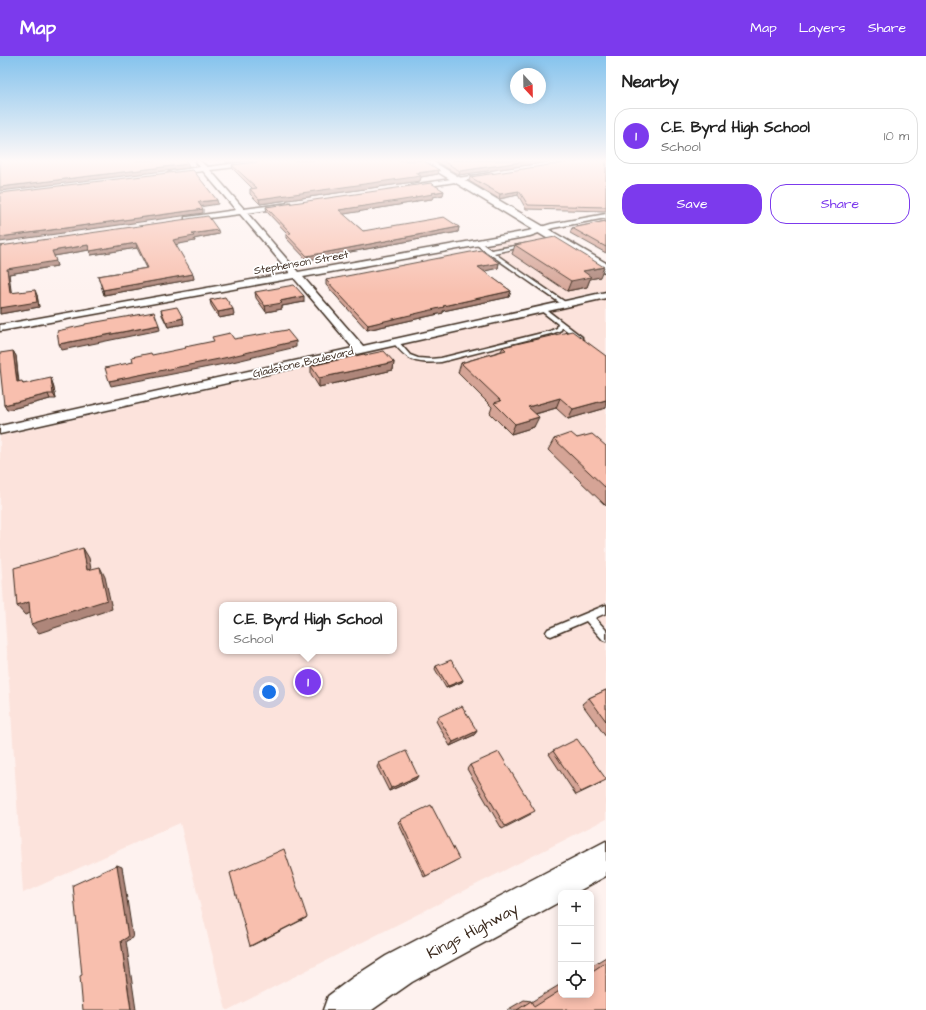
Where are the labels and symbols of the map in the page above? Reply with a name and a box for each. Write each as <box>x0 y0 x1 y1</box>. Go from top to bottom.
north arrow <box>510 68 546 104</box>
street label: Stephenson Street <box>252 247 350 278</box>
street label: Gladstone Boulevard <box>251 344 355 381</box>
pin: 1 <box>295 667 321 697</box>
your location <box>259 682 279 702</box>
street label: Kings Highway <box>423 897 523 965</box>

